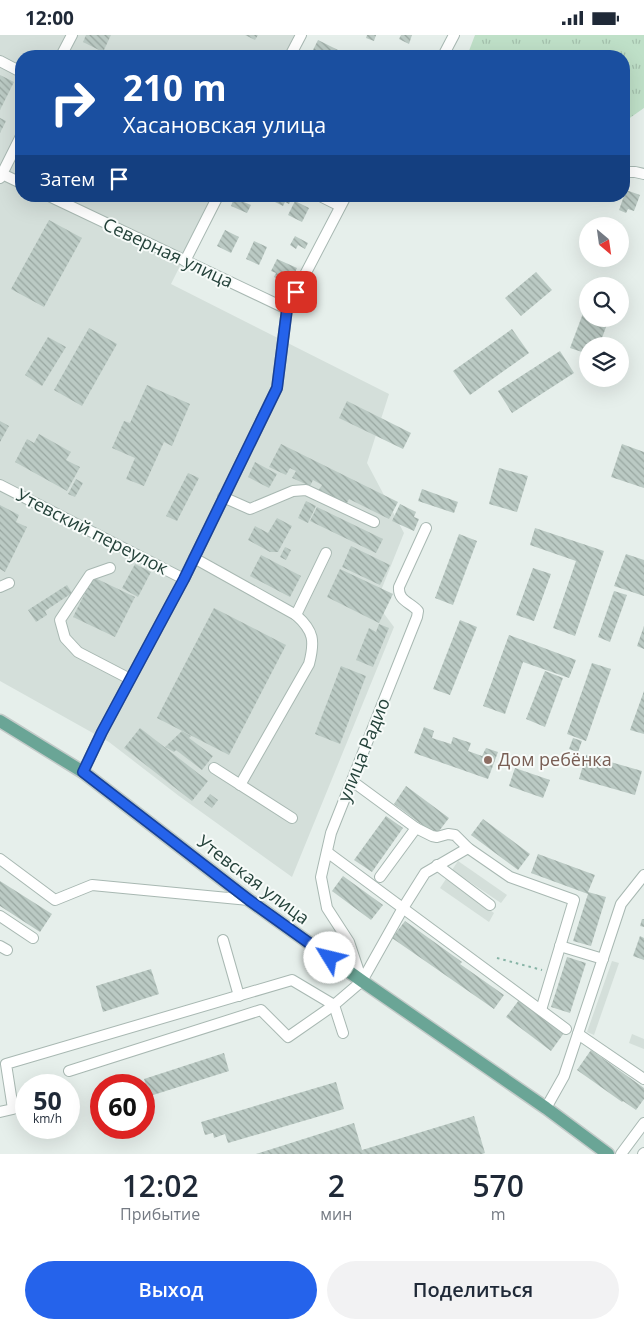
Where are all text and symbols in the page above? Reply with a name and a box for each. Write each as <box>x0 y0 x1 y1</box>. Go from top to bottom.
text: 12:00 <box>25 5 74 31</box>
text: 210 m <box>123 64 227 111</box>
icon: right <box>40 70 105 135</box>
text: Хасановская улица <box>123 109 326 139</box>
icon: arrive <box>105 165 133 193</box>
text: Затем <box>40 166 95 192</box>
street label: Северная улица <box>99 211 237 293</box>
north arrow <box>579 217 629 267</box>
map controls <box>579 217 629 387</box>
pin <box>275 271 317 313</box>
button: search <box>579 277 629 327</box>
icon: arrive <box>282 278 310 306</box>
button: layers <box>579 337 629 387</box>
street label: Утевский переулок <box>12 482 173 580</box>
street label: улица Радио <box>331 694 395 805</box>
place label: Дом ребёнка <box>498 747 612 771</box>
marker: Дом ребёнка <box>482 754 494 766</box>
street label: Утевская улица <box>193 829 315 929</box>
position arrow <box>303 931 355 983</box>
speed limit sign: 60 <box>90 1074 155 1139</box>
text: 50 <box>33 1083 62 1117</box>
text: km/h <box>33 1110 62 1127</box>
text: 12:02 <box>122 1165 199 1206</box>
text: 2 <box>328 1165 345 1206</box>
text: 570 <box>472 1165 524 1206</box>
text: Прибытие <box>120 1203 200 1225</box>
text: мин <box>320 1203 352 1225</box>
text: m <box>491 1203 506 1225</box>
button: Выход <box>25 1261 317 1319</box>
button: Поделиться <box>327 1261 619 1319</box>

